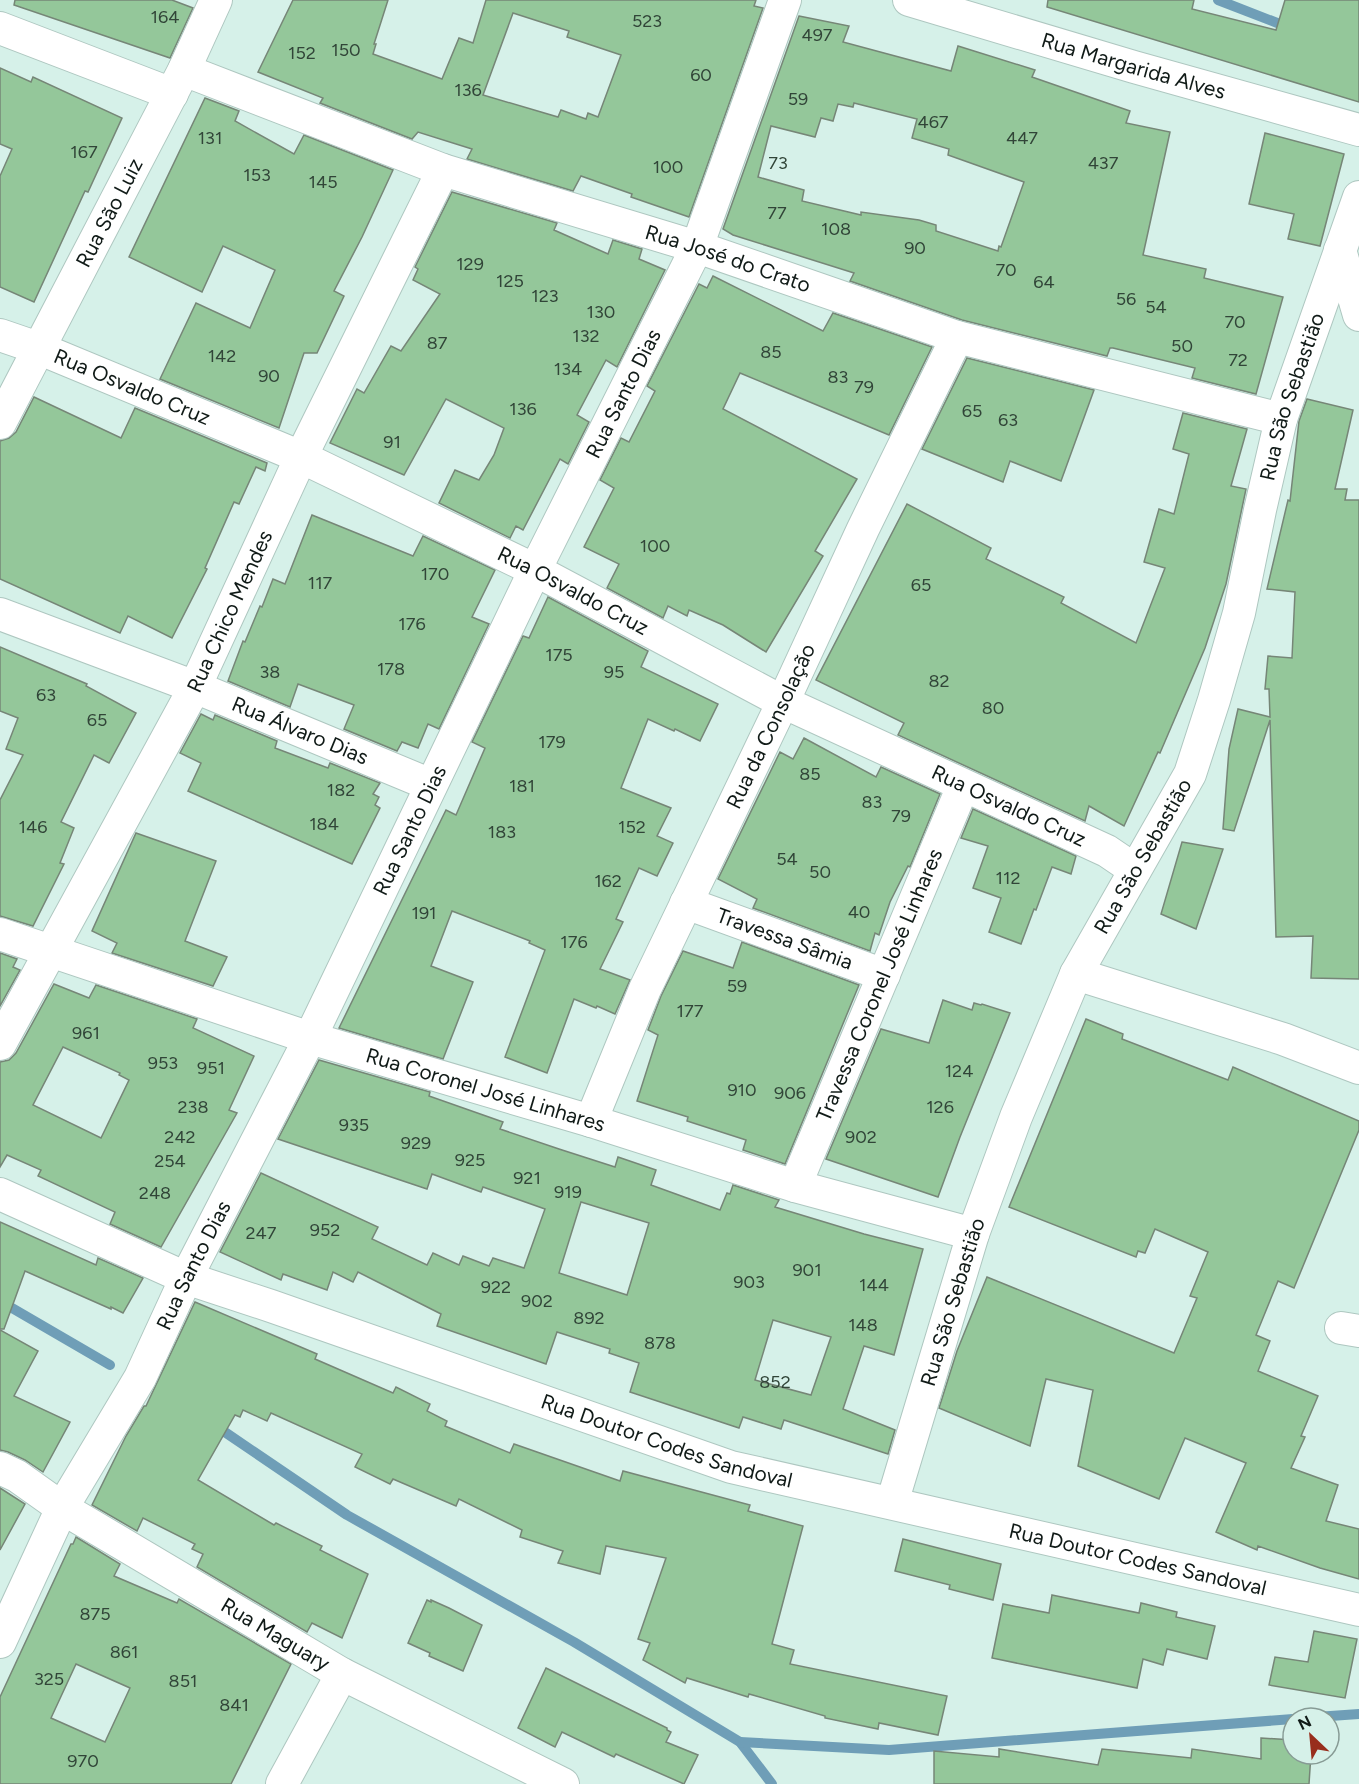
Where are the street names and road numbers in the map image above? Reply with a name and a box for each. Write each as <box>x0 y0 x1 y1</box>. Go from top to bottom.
street label: Rua Margarida Alves <box>1039 27 1228 104</box>
street label: Rua São Luiz <box>70 154 148 271</box>
street label: Rua José do Crato <box>642 219 814 297</box>
street label: Rua São Sebastião <box>1254 309 1329 483</box>
street label: Rua Santo Dias <box>580 325 666 462</box>
street label: Rua Osvaldo Cruz <box>50 343 214 430</box>
street label: Rua Chico Mendes <box>181 526 278 696</box>
street label: Rua Osvaldo Cruz <box>494 541 653 640</box>
street label: Rua da Consolação <box>721 640 820 813</box>
street label: Rua Álvaro Dias <box>228 691 372 770</box>
street label: Rua Osvaldo Cruz <box>928 759 1090 852</box>
street label: Rua Santo Dias <box>368 761 451 899</box>
street label: Rua São Sebastião <box>1088 774 1197 938</box>
street label: Travessa Coronel José Linhares <box>811 845 947 1125</box>
street label: Travessa Sâmia <box>713 902 856 975</box>
street label: Rua Coronel José Linhares <box>363 1042 608 1137</box>
street label: Rua Santo Dias <box>151 1196 236 1334</box>
street label: Rua São Sebastião <box>915 1214 990 1389</box>
street label: Rua Doutor Codes Sandoval <box>538 1388 795 1493</box>
street label: Rua Doutor Codes Sandoval <box>1007 1518 1269 1601</box>
street label: Rua Maguary <box>217 1592 335 1676</box>

